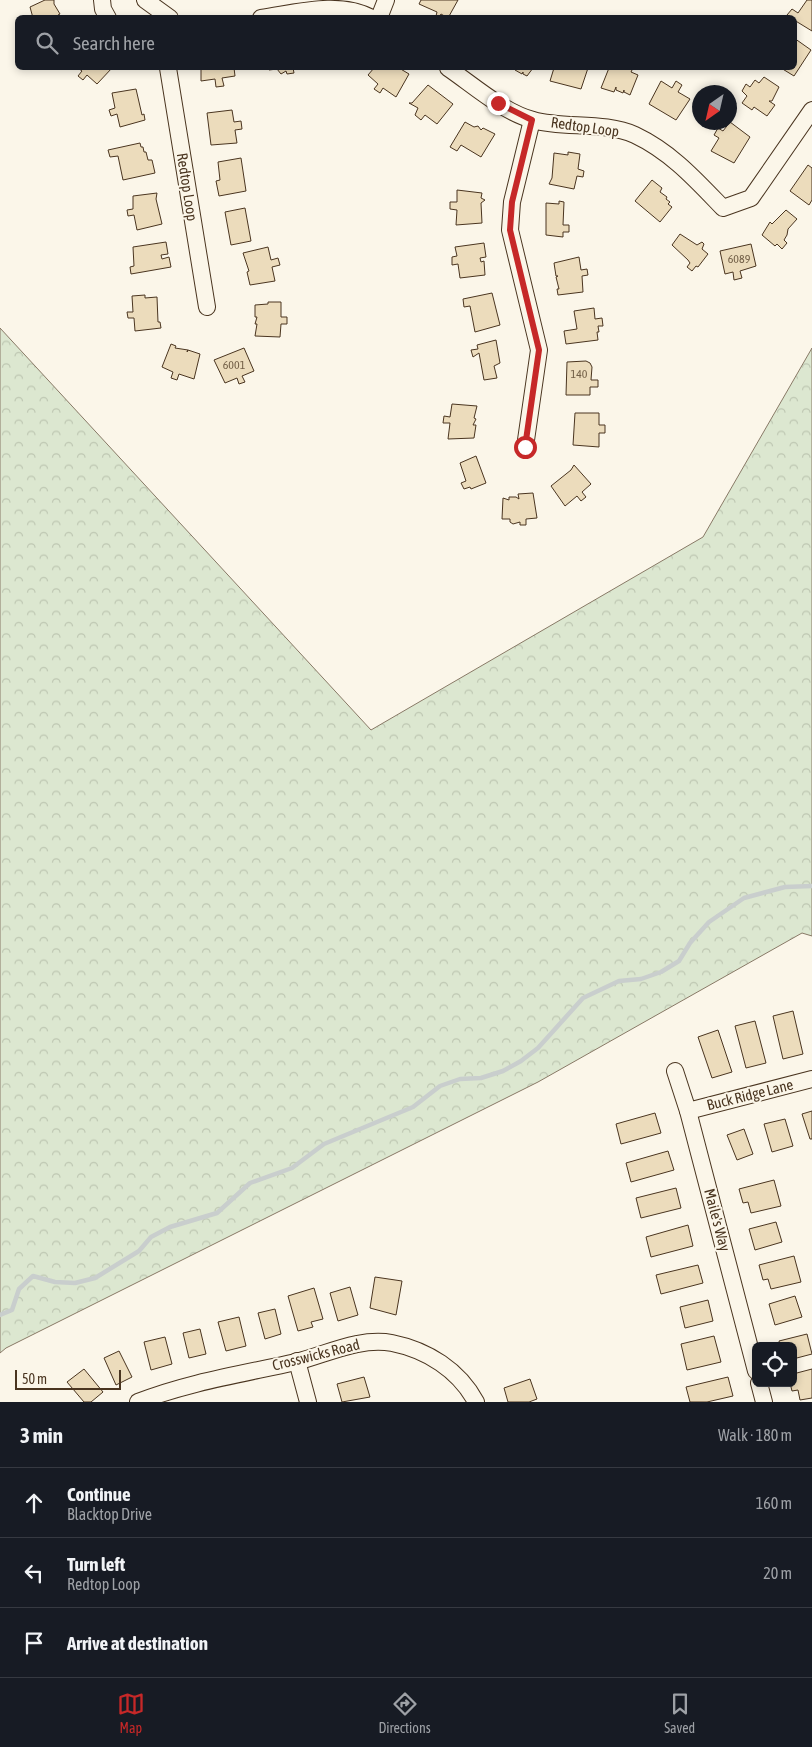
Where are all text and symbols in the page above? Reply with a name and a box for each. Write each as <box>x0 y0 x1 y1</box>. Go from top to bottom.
search box <box>15 15 797 70</box>
icon: search <box>33 29 61 57</box>
text: Search here <box>73 32 155 54</box>
north arrow <box>692 85 737 130</box>
route end <box>487 92 510 115</box>
street label: Redtop Loop <box>550 113 620 140</box>
street label: Redtop Loop <box>174 152 201 222</box>
house number: 6089 <box>728 252 751 266</box>
house number: 6001 <box>223 358 246 372</box>
house number: 140 <box>571 367 588 381</box>
route start <box>514 436 537 459</box>
street label: Buck Ridge Lane <box>705 1076 795 1113</box>
street label: Maile's Way <box>701 1187 734 1253</box>
street label: Crosswicks Road <box>270 1335 361 1374</box>
map controls <box>752 1342 797 1387</box>
button: locate <box>752 1342 797 1387</box>
scale bar <box>15 1367 121 1390</box>
text: 50 m <box>22 1371 47 1387</box>
text: 3 min <box>20 1423 63 1447</box>
text: Walk · 180 m <box>718 1426 792 1444</box>
text: Continue <box>67 1483 131 1505</box>
icon: ahead <box>20 1489 48 1517</box>
text: 160 m <box>756 1494 792 1512</box>
text: Blacktop Drive <box>67 1505 152 1523</box>
text: Turn left <box>67 1553 125 1575</box>
icon: left <box>20 1559 48 1587</box>
text: 20 m <box>763 1564 792 1582</box>
text: Redtop Loop <box>67 1575 140 1593</box>
icon: arrive <box>20 1629 48 1657</box>
text: Arrive at destination <box>67 1632 208 1654</box>
tab: Map <box>117 1690 145 1736</box>
tab: Directions <box>378 1690 431 1736</box>
tab: Saved <box>664 1690 695 1736</box>

